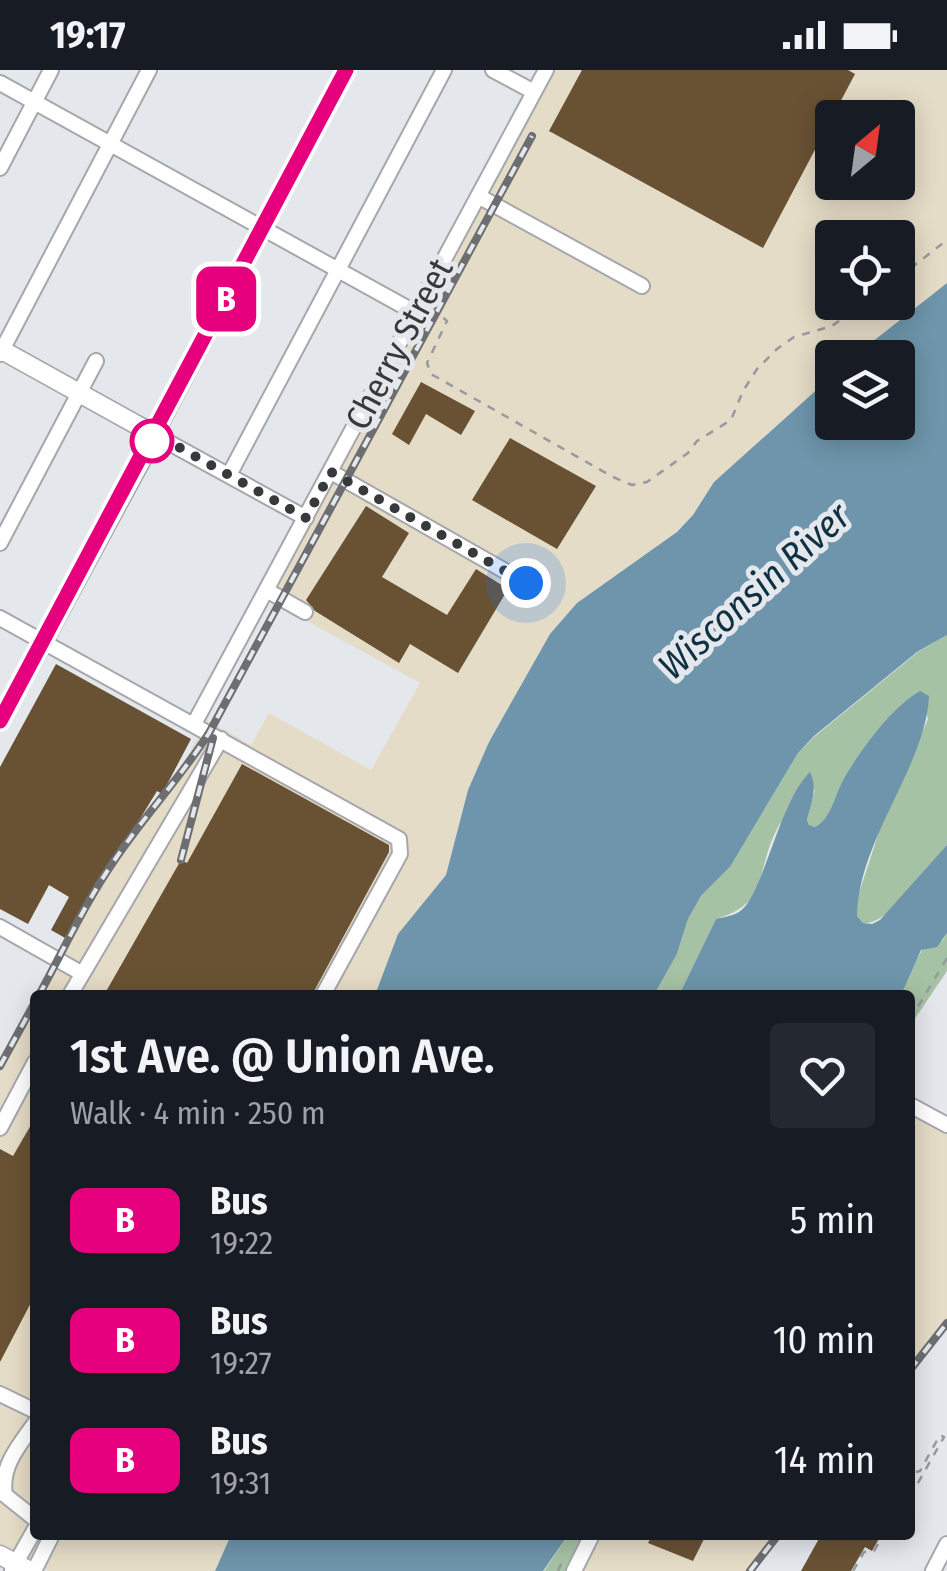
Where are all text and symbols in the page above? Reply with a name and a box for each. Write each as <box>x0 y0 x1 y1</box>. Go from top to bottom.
text: 19:17 <box>50 12 125 58</box>
north arrow <box>815 100 915 200</box>
map controls <box>815 100 915 440</box>
button: locate <box>815 220 915 320</box>
street label: Cherry Street <box>336 251 462 437</box>
line badge: B <box>194 266 258 332</box>
text: B <box>216 278 236 320</box>
button: layers <box>815 340 915 440</box>
unlabelled marker <box>131 420 173 462</box>
water label: Wisconsin River <box>649 492 860 689</box>
your location <box>501 558 551 608</box>
button: heart <box>770 1023 875 1128</box>
text: 1st Ave. @ Union Ave. <box>70 1027 495 1085</box>
text: Walk · 4 min · 250 m <box>70 1094 326 1132</box>
text: Bus <box>210 1178 268 1224</box>
text: 5 min <box>790 1197 875 1243</box>
text: B <box>115 1199 135 1241</box>
text: 19:22 <box>210 1224 273 1262</box>
text: Bus <box>210 1298 268 1344</box>
text: 10 min <box>773 1317 875 1363</box>
text: B <box>115 1319 135 1361</box>
text: 19:27 <box>210 1344 272 1382</box>
text: Bus <box>210 1418 268 1464</box>
text: 14 min <box>774 1437 875 1483</box>
text: B <box>115 1439 135 1481</box>
text: 19:31 <box>210 1464 271 1502</box>

